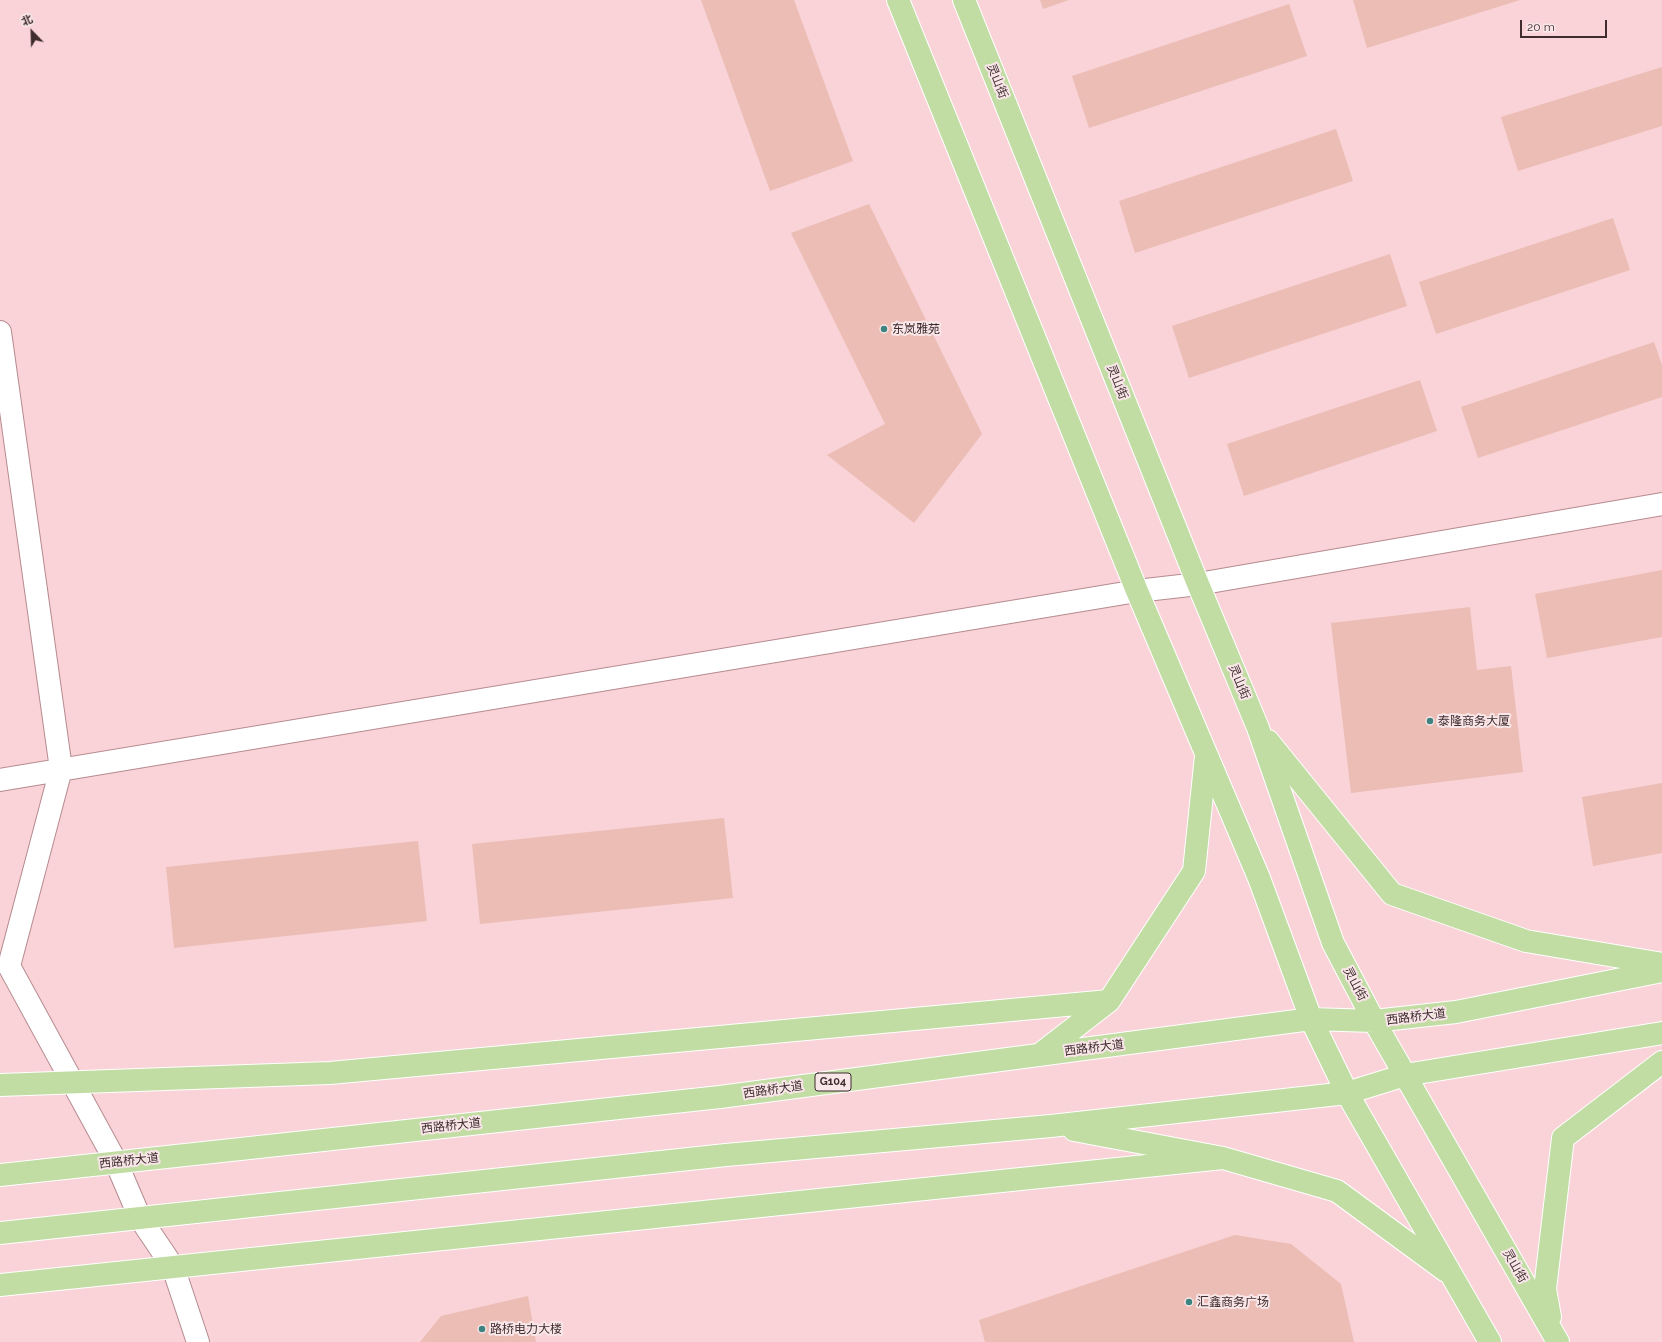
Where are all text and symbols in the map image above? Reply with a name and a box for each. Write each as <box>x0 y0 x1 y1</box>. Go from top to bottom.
north arrow <box>12 12 52 52</box>
text: 北 <box>20 12 35 29</box>
scale bar <box>1522 12 1609 38</box>
text: 20 m <box>1527 20 1555 34</box>
street label: 灵山街 <box>984 62 1010 100</box>
place label: 东岚雅苑 <box>892 322 940 336</box>
marker: 东岚雅苑 <box>879 324 889 334</box>
street label: 灵山街 <box>1104 363 1130 401</box>
street label: 灵山街 <box>1225 663 1253 701</box>
place label: 泰隆商务大厦 <box>1438 714 1510 728</box>
marker: 泰隆商务大厦 <box>1425 716 1435 726</box>
street label: 灵山街 <box>1340 965 1370 1003</box>
street label: 西路桥大道 <box>1385 1006 1447 1028</box>
street label: 西路桥大道 <box>1063 1037 1125 1059</box>
road number: G104 <box>815 1073 851 1091</box>
street label: 西路桥大道 <box>742 1079 804 1101</box>
street label: 西路桥大道 <box>420 1116 482 1136</box>
street label: 西路桥大道 <box>98 1151 160 1171</box>
street label: 灵山街 <box>1500 1247 1530 1285</box>
place label: 汇鑫商务广场 <box>1197 1295 1269 1309</box>
marker: 汇鑫商务广场 <box>1184 1297 1194 1307</box>
place label: 路桥电力大楼 <box>490 1322 562 1336</box>
marker: 路桥电力大楼 <box>477 1324 487 1334</box>

